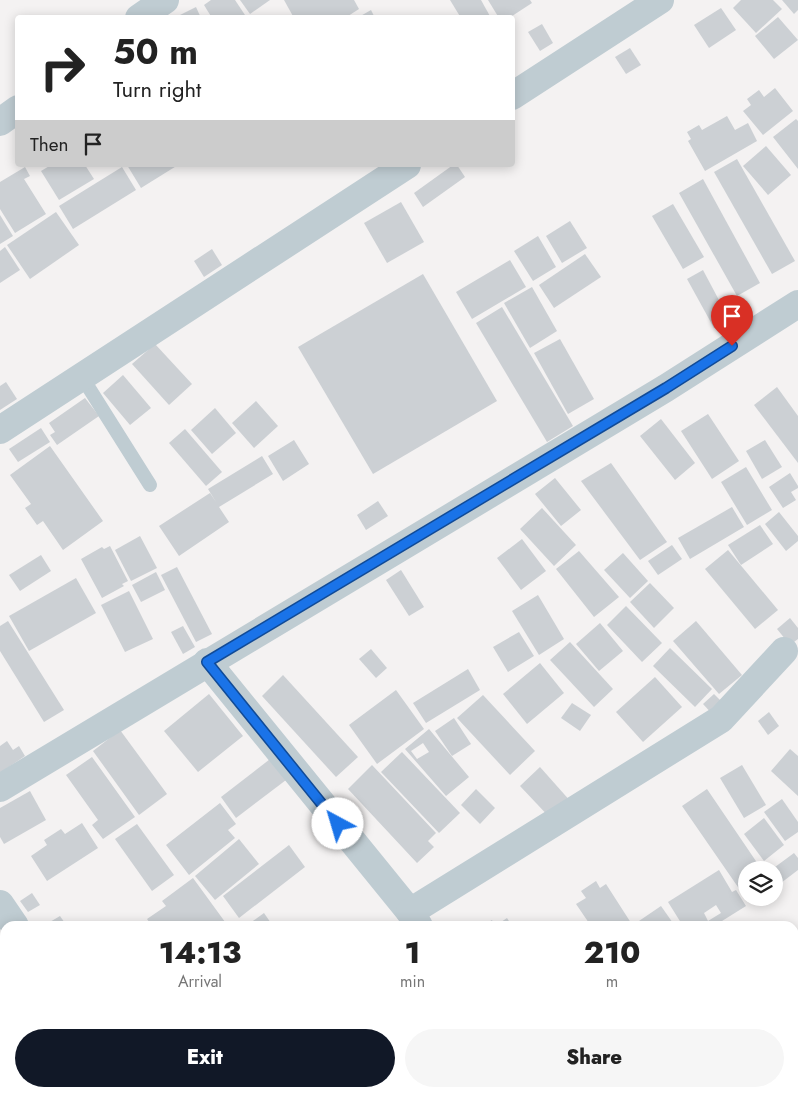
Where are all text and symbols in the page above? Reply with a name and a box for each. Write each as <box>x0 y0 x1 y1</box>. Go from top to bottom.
text: 50 m <box>113 27 198 77</box>
icon: right <box>30 35 95 100</box>
text: Turn right <box>113 73 201 105</box>
icon: arrive <box>79 130 107 158</box>
text: Then <box>30 131 69 158</box>
pin <box>711 295 753 346</box>
icon: arrive <box>718 302 746 330</box>
position arrow <box>311 797 363 849</box>
map controls <box>738 861 783 906</box>
button: layers <box>738 861 783 906</box>
text: 14:13 <box>159 931 241 974</box>
text: 1 <box>405 931 420 974</box>
text: 210 <box>584 931 640 974</box>
text: Arrival <box>178 970 222 993</box>
text: min <box>400 970 425 993</box>
text: m <box>606 970 618 993</box>
button: Exit <box>15 1029 395 1087</box>
button: Share <box>405 1029 784 1087</box>

